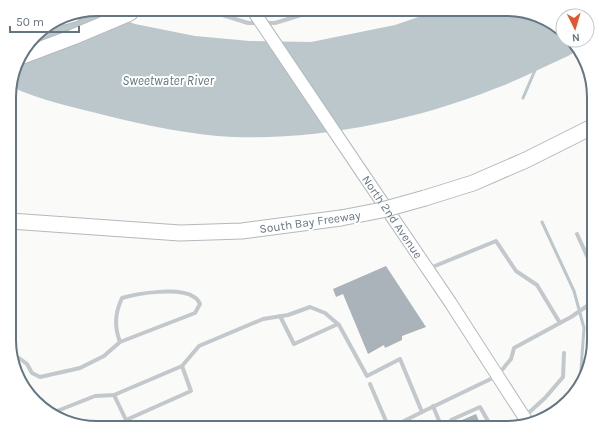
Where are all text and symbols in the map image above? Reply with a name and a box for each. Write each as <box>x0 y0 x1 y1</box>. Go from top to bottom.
scale bar <box>10 8 79 34</box>
north arrow <box>555 8 595 48</box>
text: 50 m <box>16 15 44 29</box>
text: N <box>571 31 580 44</box>
water label: Sweetwater River <box>122 73 214 88</box>
street label: North 2nd Avenue <box>359 173 425 261</box>
street label: South Bay Freeway <box>259 208 362 236</box>

